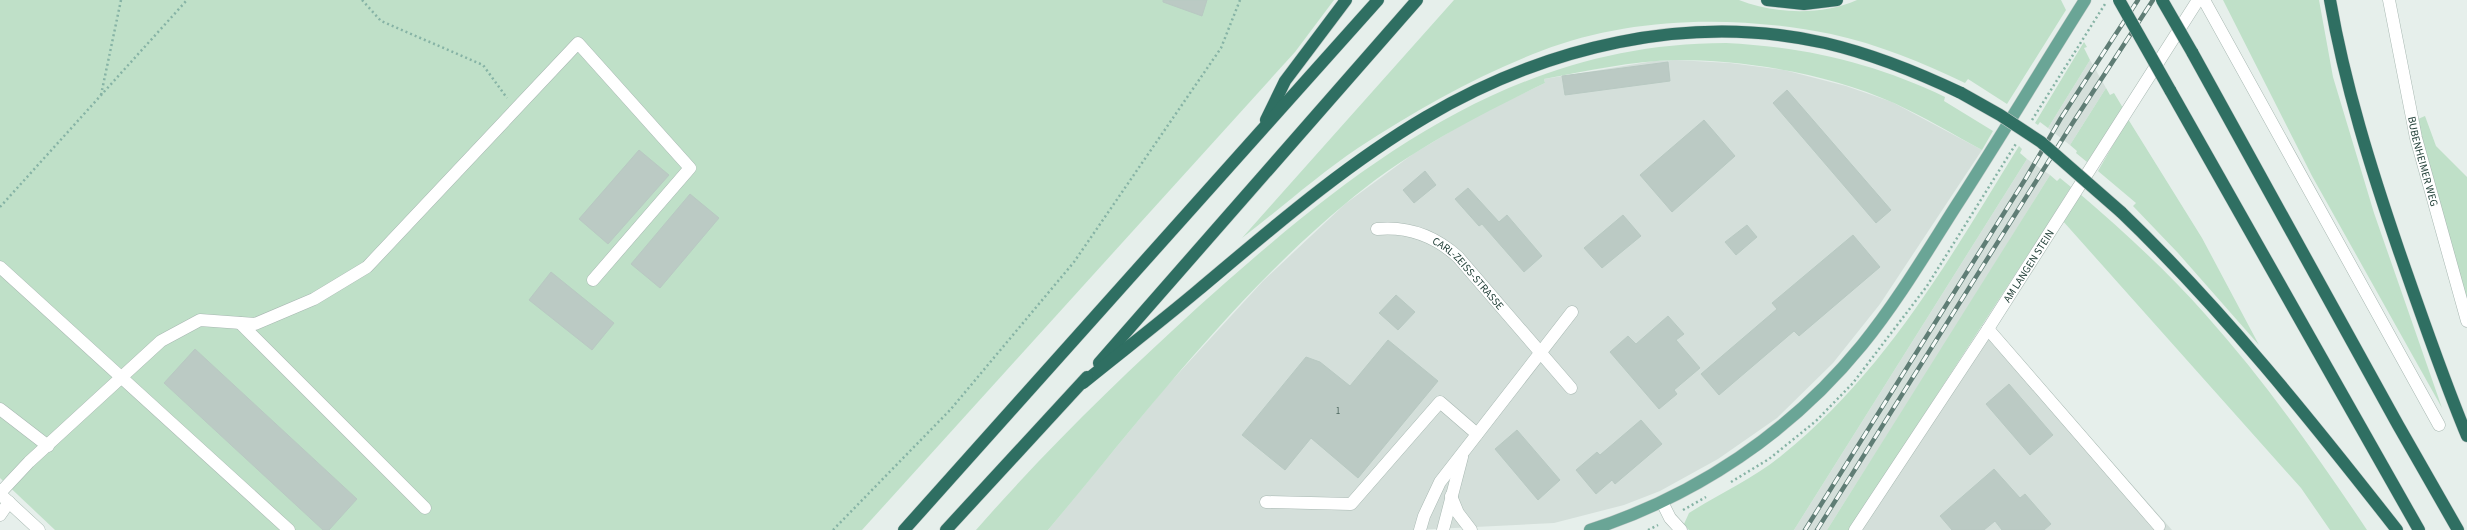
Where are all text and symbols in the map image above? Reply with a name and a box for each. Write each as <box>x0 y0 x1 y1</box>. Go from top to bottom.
street label: BUBENHEIMER WEG <box>2404 115 2442 208</box>
street label: AM LANGEN STEIN <box>1999 226 2057 305</box>
street label: CARL-ZEISS-STRASSE <box>1430 233 1508 313</box>
house number: 1 <box>1336 405 1340 418</box>

